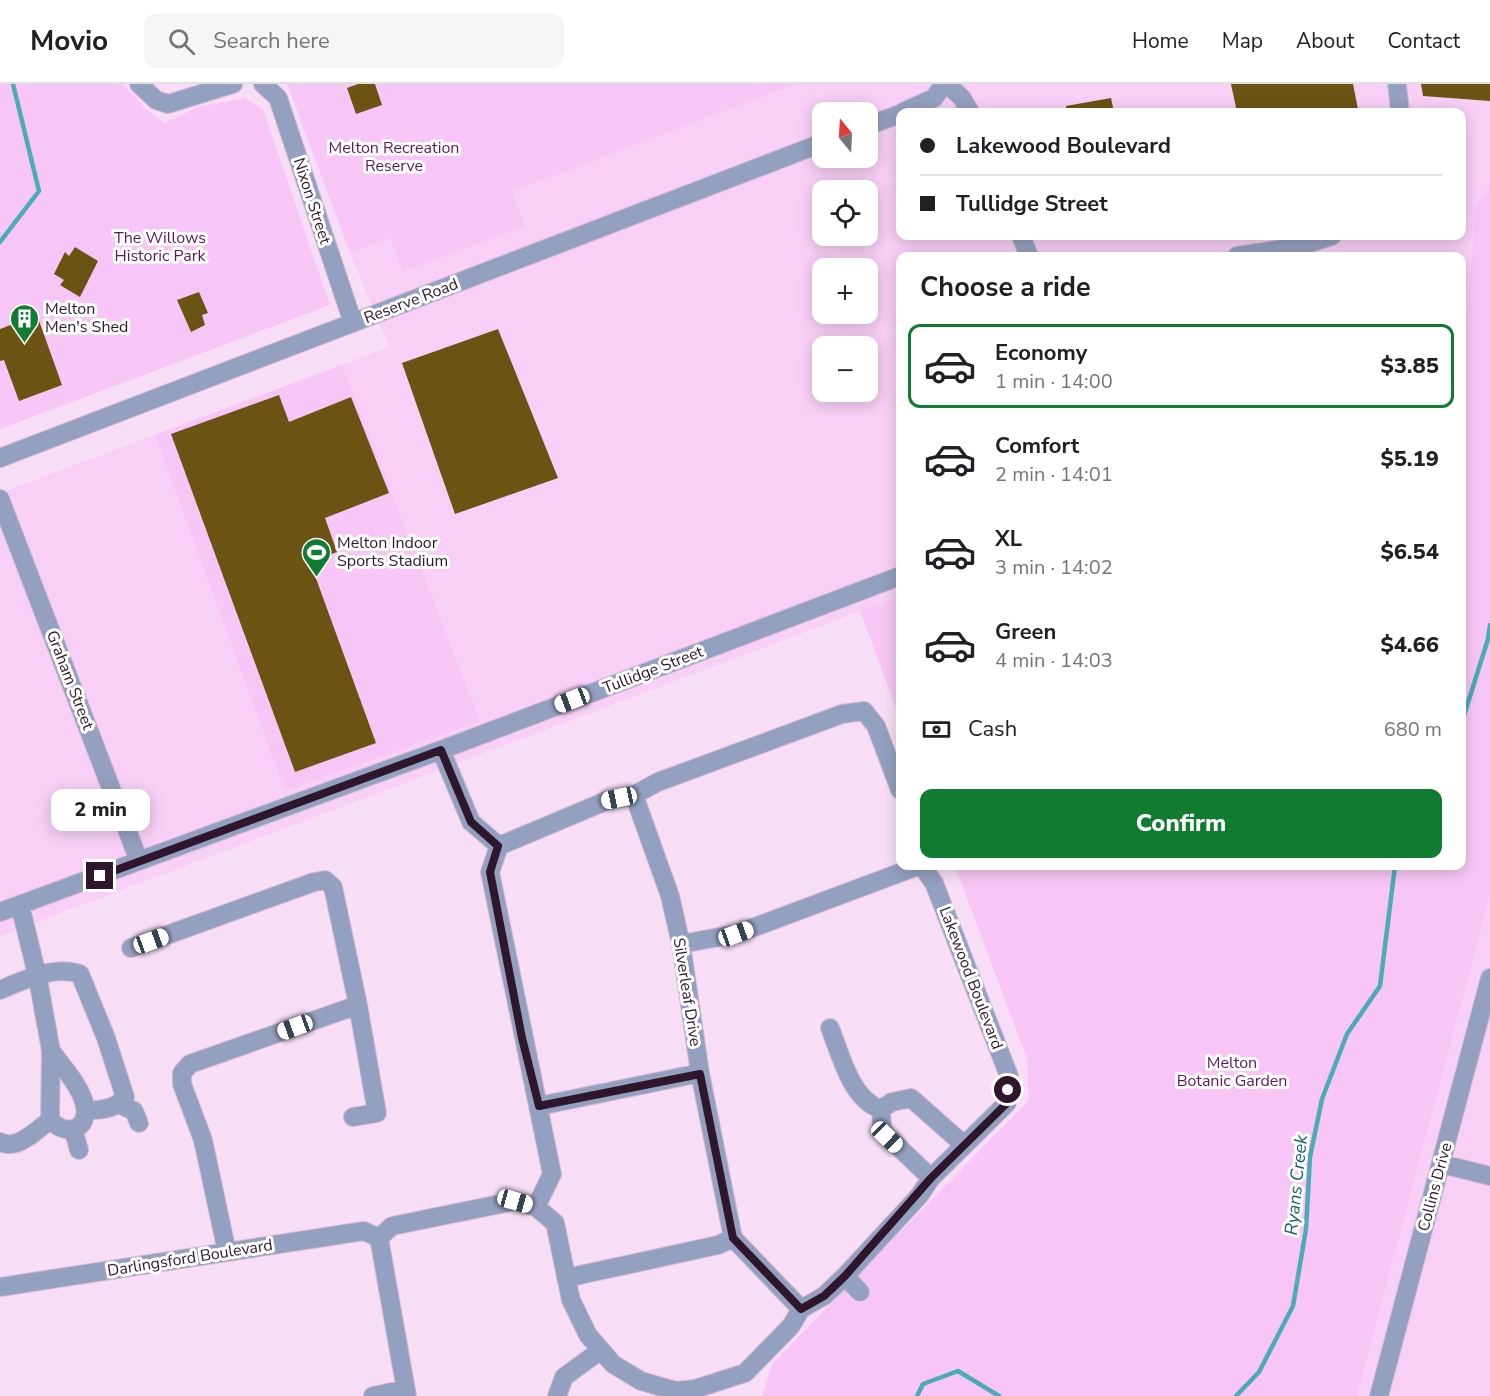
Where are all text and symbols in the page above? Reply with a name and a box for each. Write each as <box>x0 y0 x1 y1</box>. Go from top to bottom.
search box <box>144 14 564 68</box>
text: Movio <box>30 22 108 60</box>
icon: search <box>165 25 198 58</box>
text: Search here <box>213 26 330 56</box>
text: Home <box>1132 27 1189 55</box>
text: Map <box>1222 27 1263 55</box>
text: About <box>1296 27 1354 55</box>
text: Contact <box>1387 27 1460 55</box>
north arrow <box>812 102 878 168</box>
map controls <box>812 102 878 402</box>
text: Lakewood Boulevard <box>956 131 1171 161</box>
park label: Melton Recreation Reserve <box>329 137 459 177</box>
street label: Nixon Street <box>288 155 336 247</box>
button: locate <box>812 180 878 246</box>
text: Tullidge Street <box>956 189 1108 219</box>
park label: The Willows Historic Park <box>114 227 206 267</box>
button: + <box>812 258 878 324</box>
text: Choose a ride <box>920 269 1091 306</box>
street label: Reserve Road <box>361 273 461 329</box>
place label: Melton Men's Shed <box>45 298 128 338</box>
building icon: Melton Men's Shed <box>8 302 40 344</box>
button: − <box>812 336 878 402</box>
text: Economy <box>995 338 1087 368</box>
icon: car <box>923 339 977 393</box>
text: $3.85 <box>1380 351 1439 381</box>
text: 1 min · 14:00 <box>995 368 1113 395</box>
text: Comfort <box>995 431 1079 461</box>
icon: car <box>923 432 977 486</box>
text: $5.19 <box>1380 444 1439 474</box>
text: 2 min · 14:01 <box>995 461 1113 488</box>
text: XL <box>995 524 1022 554</box>
icon: car <box>923 525 977 579</box>
place label: Melton Indoor Sports Stadium <box>337 532 448 572</box>
sports icon: Melton Indoor Sports Stadium <box>300 536 332 578</box>
text: $6.54 <box>1380 537 1439 567</box>
text: 3 min · 14:02 <box>995 554 1113 581</box>
text: Green <box>995 617 1056 647</box>
icon: car <box>923 618 977 672</box>
street label: Graham Street <box>41 627 99 733</box>
text: $4.66 <box>1380 630 1439 660</box>
street label: Tullidge Street <box>600 641 707 699</box>
text: 4 min · 14:03 <box>995 647 1113 674</box>
car <box>552 685 592 715</box>
icon: cash <box>920 713 953 746</box>
text: Cash <box>968 714 1017 744</box>
text: 680 m <box>1384 716 1442 743</box>
car <box>600 785 638 811</box>
callout: 2 min <box>51 789 150 831</box>
button: Confirm <box>920 789 1442 858</box>
text: 2 min <box>74 796 127 823</box>
route end <box>86 862 113 889</box>
street label: Lakewood Boulevard <box>934 903 1008 1053</box>
car <box>716 919 756 949</box>
car <box>131 926 171 956</box>
street label: Silverleaf Drive <box>668 936 706 1048</box>
car <box>275 1012 315 1042</box>
park label: Melton Botanic Garden <box>1177 1052 1287 1092</box>
route start <box>994 1076 1021 1103</box>
car <box>868 1118 906 1156</box>
water label: Ryans Creek <box>1279 1133 1313 1236</box>
street label: Collins Drive <box>1413 1140 1457 1234</box>
car <box>495 1187 535 1215</box>
street label: Darlingsford Boulevard <box>106 1234 274 1282</box>

